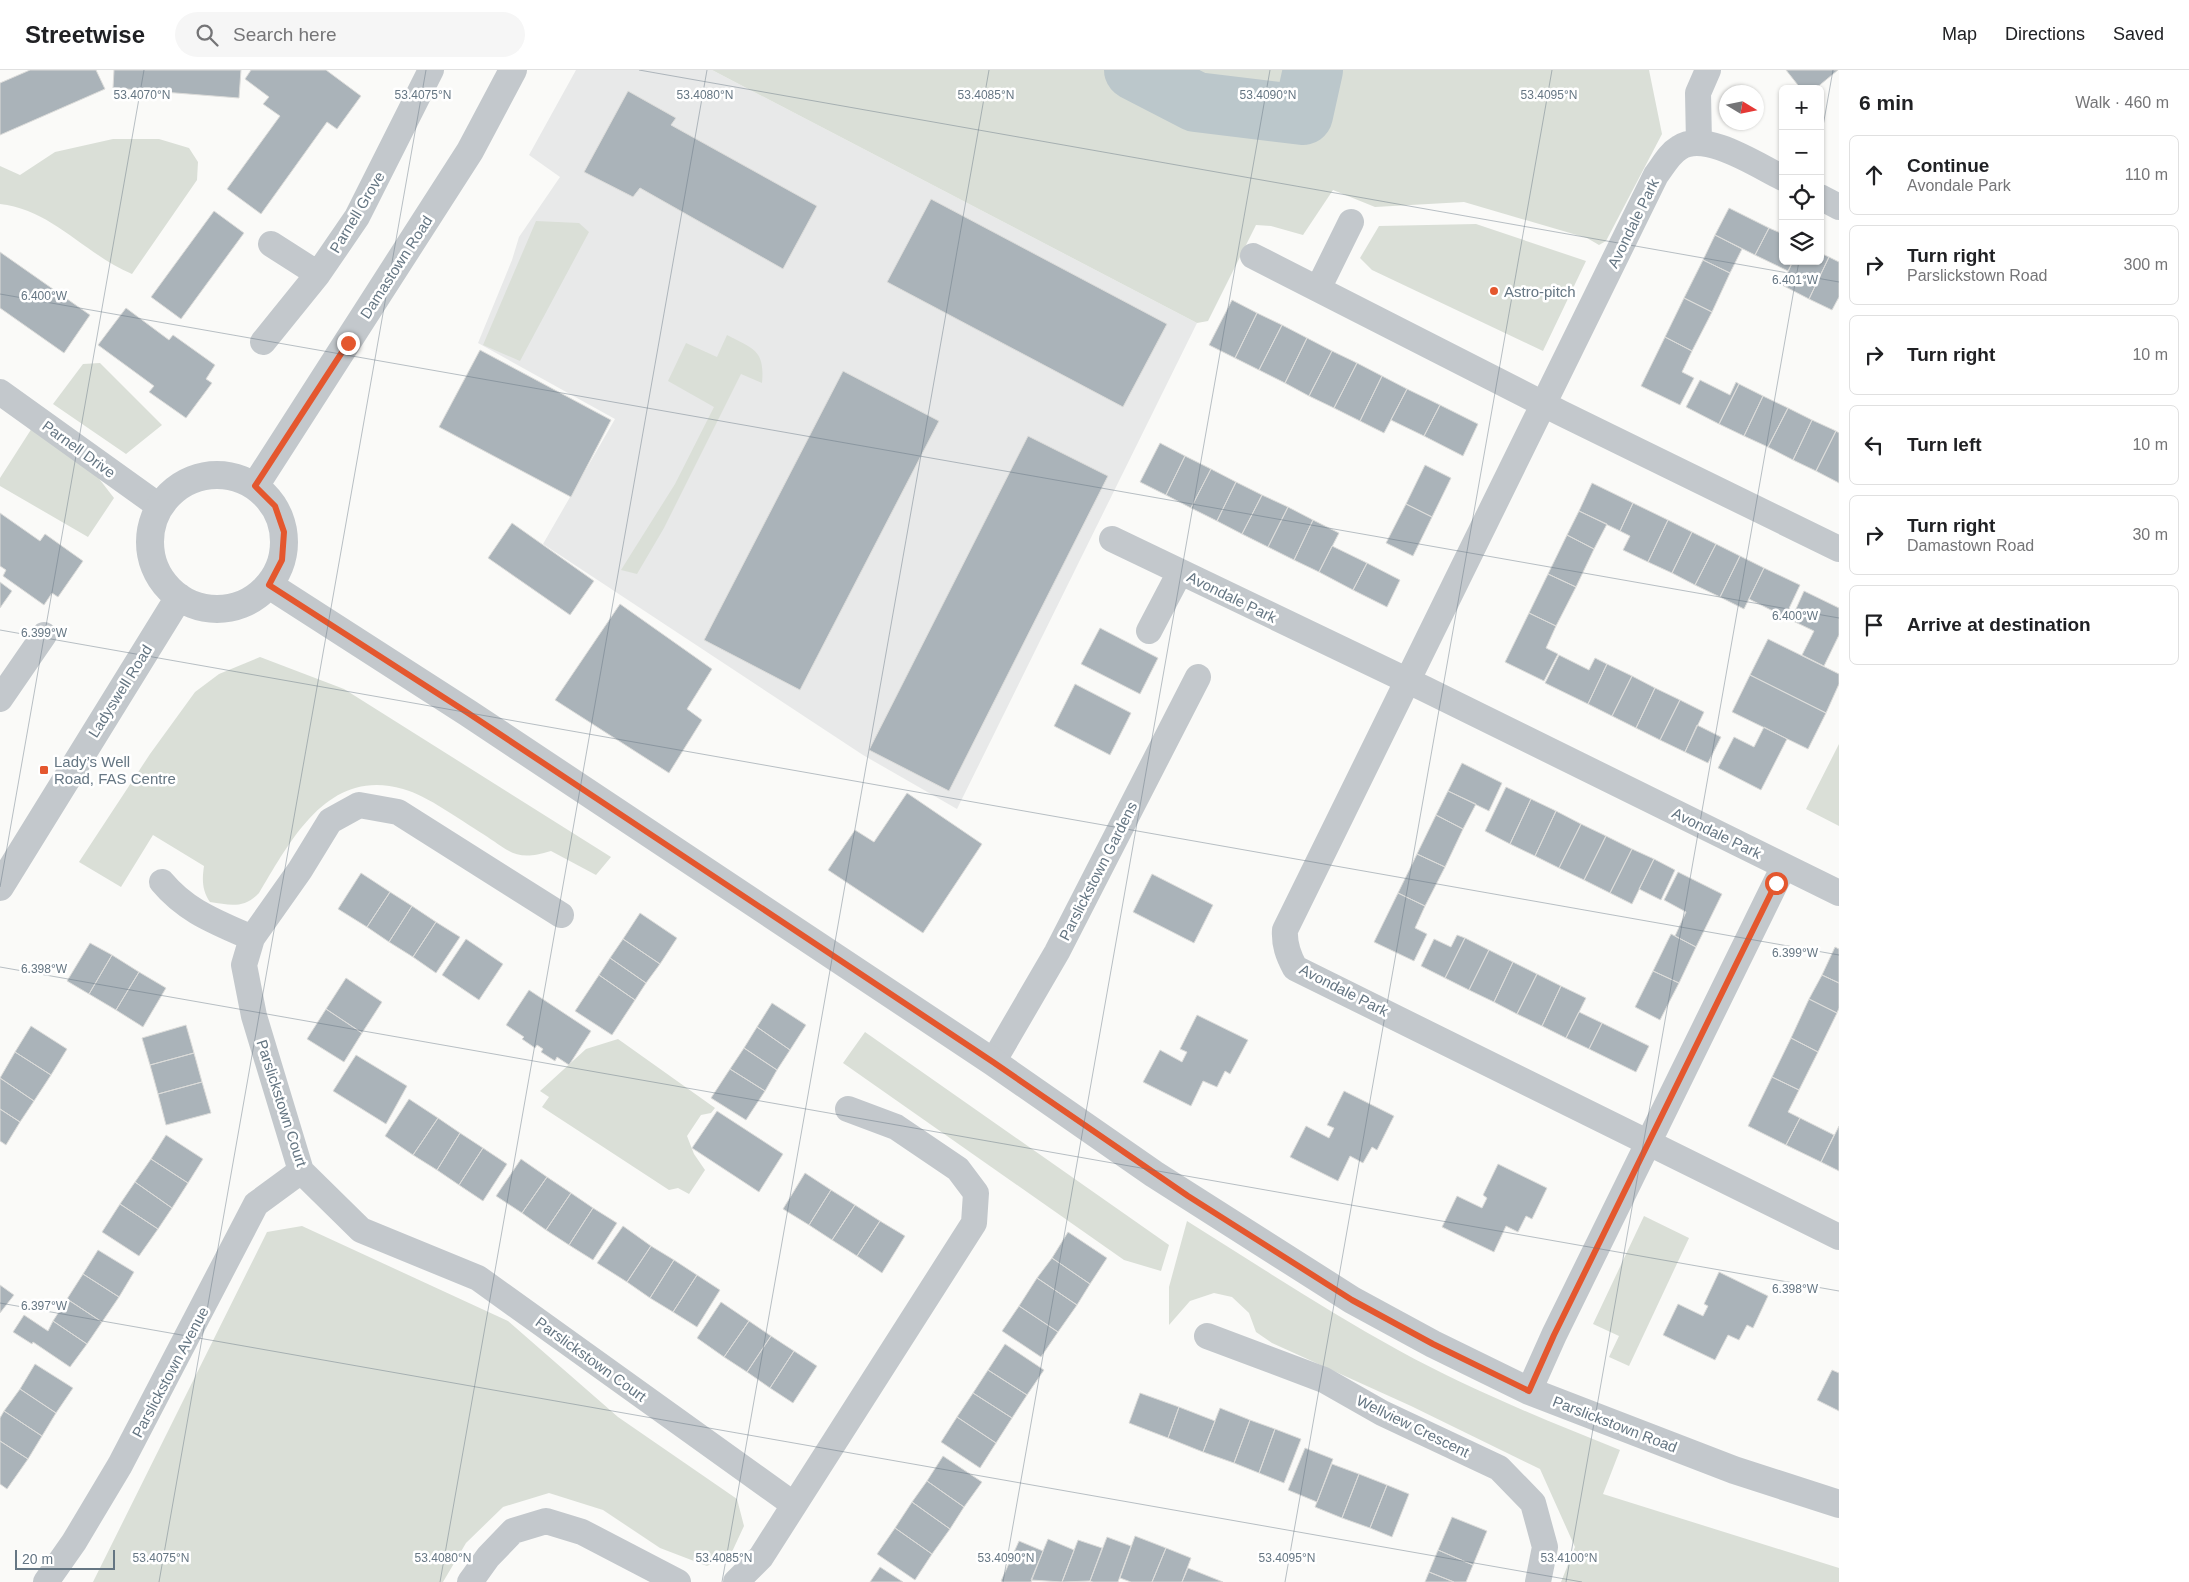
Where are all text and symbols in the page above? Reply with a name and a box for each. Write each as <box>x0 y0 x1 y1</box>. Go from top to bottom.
search box <box>175 12 525 57</box>
text: Streetwise <box>25 21 145 48</box>
icon: search <box>193 21 221 49</box>
text: Search here <box>233 24 337 45</box>
text: Map <box>1942 24 1977 44</box>
text: Directions <box>2005 24 2085 44</box>
text: Saved <box>2113 24 2164 44</box>
north arrow <box>1719 85 1764 130</box>
map controls <box>1779 85 1824 265</box>
button: + <box>1779 85 1824 130</box>
text: 53.4070°N <box>114 88 170 102</box>
text: 53.4075°N <box>395 88 451 102</box>
text: 53.4080°N <box>677 88 733 102</box>
text: 53.4085°N <box>958 88 1014 102</box>
text: 53.4090°N <box>1240 88 1296 102</box>
text: 53.4095°N <box>1521 88 1577 102</box>
text: 6 min <box>1859 91 1914 114</box>
text: Walk · 460 m <box>2075 94 2169 111</box>
button: − <box>1779 130 1824 175</box>
text: Continue <box>1907 155 1989 176</box>
icon: ahead <box>1860 161 1888 189</box>
text: 110 m <box>2125 166 2168 183</box>
street label: Parnell Grove <box>326 168 388 256</box>
street label: Avondale Park <box>1604 175 1662 270</box>
button: locate <box>1779 175 1824 220</box>
text: Avondale Park <box>1907 177 2011 194</box>
street label: Damastown Road <box>356 212 436 322</box>
button: layers <box>1779 220 1824 265</box>
text: Turn right <box>1907 245 1995 266</box>
icon: right <box>1860 251 1888 279</box>
text: 300 m <box>2124 256 2168 273</box>
text: Parslickstown Road <box>1907 267 2048 284</box>
text: 6.401°W <box>1772 273 1819 287</box>
place label: Astro-pitch <box>1504 283 1576 300</box>
marker: Astro-pitch <box>1488 285 1500 297</box>
text: 6.400°W <box>21 289 68 303</box>
route end <box>337 332 360 355</box>
icon: right <box>1860 341 1888 369</box>
text: Turn right <box>1907 344 1995 365</box>
text: 10 m <box>2132 346 2168 363</box>
street label: Parnell Drive <box>39 417 119 481</box>
icon: left <box>1860 431 1888 459</box>
text: Turn left <box>1907 434 1982 455</box>
text: 10 m <box>2132 436 2168 453</box>
text: Turn right <box>1907 515 1995 536</box>
icon: right <box>1860 521 1888 549</box>
text: 30 m <box>2132 526 2168 543</box>
text: Damastown Road <box>1907 537 2034 554</box>
street label: Avondale Park <box>1185 568 1280 626</box>
text: 6.400°W <box>1772 609 1819 623</box>
icon: arrive <box>1860 611 1888 639</box>
text: Arrive at destination <box>1907 614 2091 635</box>
text: 6.399°W <box>21 626 68 640</box>
street label: Ladyswell Road <box>85 642 155 740</box>
place label: Lady’s Well Road, FAS Centre <box>54 753 176 787</box>
marker: Lady’s Well Road, FAS Centre <box>38 764 50 776</box>
street label: Parslickstown Gardens <box>1056 799 1140 943</box>
street label: Avondale Park <box>1670 804 1765 862</box>
route start <box>1765 872 1788 895</box>
text: 6.399°W <box>1772 946 1819 960</box>
street label: Avondale Park <box>1297 960 1392 1020</box>
text: 6.398°W <box>21 962 68 976</box>
street label: Parslickstown Court <box>253 1037 311 1169</box>
text: 6.398°W <box>1772 1282 1819 1296</box>
text: 6.397°W <box>21 1299 68 1313</box>
street label: Parslickstown Avenue <box>128 1304 212 1440</box>
street label: Parslickstown Court <box>532 1313 650 1405</box>
street label: Wellview Crescent <box>1354 1391 1473 1461</box>
street label: Parslickstown Road <box>1550 1392 1680 1456</box>
scale bar <box>15 1547 115 1570</box>
text: 20 m <box>22 1551 53 1567</box>
text: 53.4075°N <box>133 1551 189 1565</box>
text: 53.4080°N <box>415 1551 471 1565</box>
text: 53.4085°N <box>696 1551 752 1565</box>
text: 53.4090°N <box>978 1551 1034 1565</box>
text: 53.4095°N <box>1259 1551 1315 1565</box>
text: 53.4100°N <box>1541 1551 1597 1565</box>

